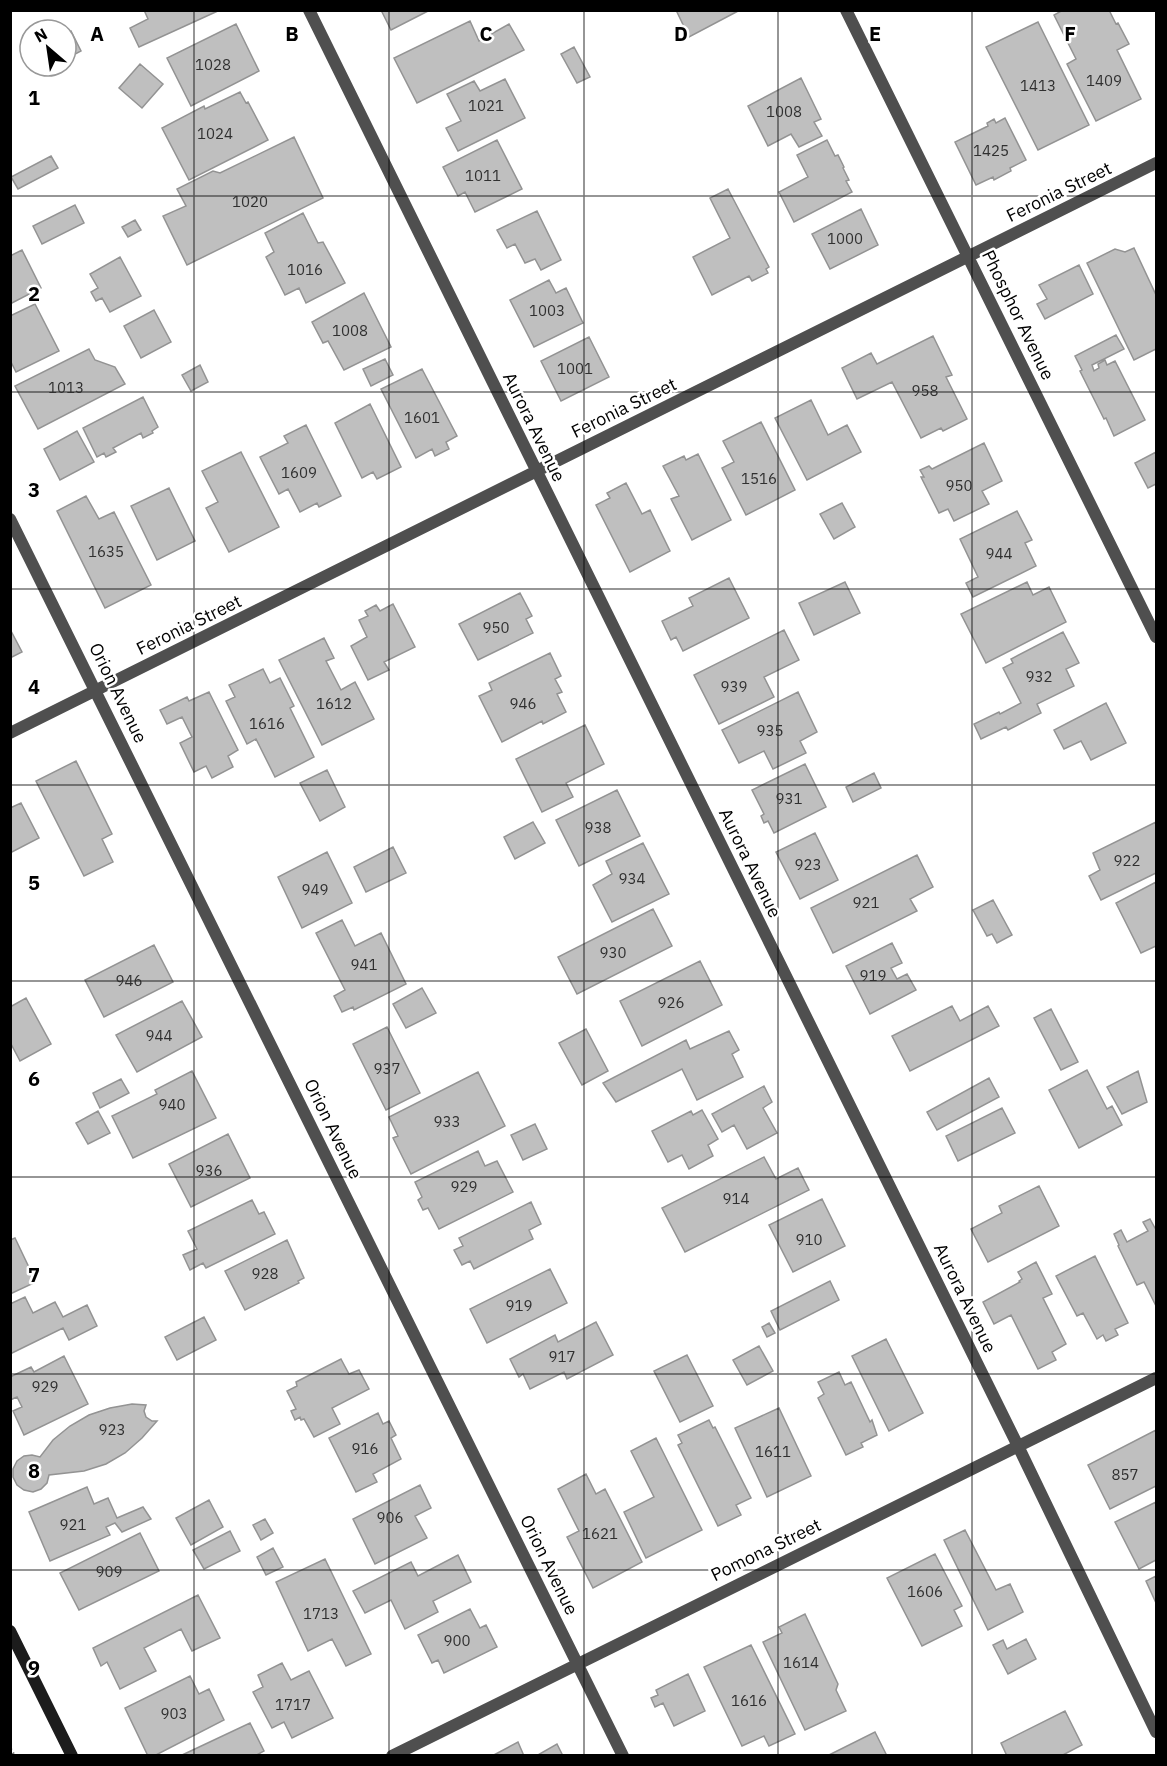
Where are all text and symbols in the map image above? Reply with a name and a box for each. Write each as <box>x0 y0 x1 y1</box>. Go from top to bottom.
north arrow <box>18 18 78 78</box>
text: A <box>90 20 104 47</box>
text: B <box>285 20 299 47</box>
text: C <box>479 20 493 47</box>
text: D <box>674 20 688 47</box>
text: E <box>869 20 881 47</box>
text: F <box>1064 20 1076 47</box>
text: N <box>31 23 51 46</box>
house number: 1028 <box>195 55 231 74</box>
house number: 1409 <box>1086 71 1122 90</box>
house number: 1413 <box>1020 76 1056 95</box>
text: 1 <box>28 84 40 111</box>
house number: 1021 <box>468 96 504 115</box>
house number: 1008 <box>766 102 802 121</box>
house number: 1024 <box>197 124 233 143</box>
house number: 1425 <box>973 141 1009 160</box>
street label: Feronia Street <box>1002 156 1115 227</box>
house number: 1011 <box>465 166 501 185</box>
house number: 1020 <box>232 192 268 211</box>
house number: 1000 <box>827 229 863 248</box>
street label: Phosphor Avenue <box>977 246 1060 384</box>
house number: 1016 <box>287 260 323 279</box>
text: 2 <box>28 280 40 307</box>
house number: 1003 <box>529 301 565 320</box>
house number: 1008 <box>332 321 368 340</box>
house number: 1001 <box>557 359 593 378</box>
street label: Aurora Avenue <box>498 368 571 485</box>
street label: Feronia Street <box>567 372 680 443</box>
house number: 1013 <box>48 378 84 397</box>
house number: 958 <box>911 381 939 400</box>
house number: 1601 <box>404 408 440 427</box>
house number: 1609 <box>281 463 317 482</box>
house number: 1516 <box>741 469 777 488</box>
text: 3 <box>28 476 40 503</box>
house number: 950 <box>945 476 973 495</box>
house number: 1635 <box>88 542 124 561</box>
house number: 944 <box>985 544 1013 563</box>
street label: Feronia Street <box>132 589 245 660</box>
house number: 950 <box>482 618 510 637</box>
street label: Orion Avenue <box>84 639 153 747</box>
house number: 932 <box>1025 667 1053 686</box>
text: 4 <box>28 673 40 700</box>
house number: 939 <box>720 677 748 696</box>
house number: 1612 <box>316 694 352 713</box>
house number: 946 <box>509 694 537 713</box>
house number: 1616 <box>249 714 285 733</box>
house number: 935 <box>756 721 784 740</box>
house number: 931 <box>775 789 803 808</box>
street label: Aurora Avenue <box>714 804 787 921</box>
house number: 938 <box>584 818 612 837</box>
house number: 922 <box>1113 851 1141 870</box>
house number: 923 <box>794 855 822 874</box>
text: 5 <box>28 869 40 896</box>
house number: 934 <box>618 869 646 888</box>
house number: 949 <box>301 880 329 899</box>
house number: 921 <box>852 893 880 912</box>
house number: 930 <box>599 943 627 962</box>
house number: 941 <box>350 955 378 974</box>
house number: 919 <box>859 966 887 985</box>
house number: 946 <box>115 971 143 990</box>
house number: 926 <box>657 993 685 1012</box>
house number: 944 <box>145 1026 173 1045</box>
house number: 937 <box>373 1059 401 1078</box>
text: 6 <box>28 1065 40 1092</box>
street label: Orion Avenue <box>299 1075 368 1183</box>
house number: 940 <box>158 1095 186 1114</box>
house number: 933 <box>433 1112 461 1131</box>
house number: 936 <box>195 1161 223 1180</box>
house number: 929 <box>450 1177 478 1196</box>
house number: 914 <box>722 1189 750 1208</box>
house number: 910 <box>795 1230 823 1249</box>
street label: Aurora Avenue <box>929 1239 1002 1356</box>
text: 7 <box>28 1261 40 1288</box>
house number: 928 <box>251 1264 279 1283</box>
house number: 919 <box>505 1296 533 1315</box>
house number: 917 <box>548 1347 576 1366</box>
house number: 929 <box>31 1377 59 1396</box>
house number: 923 <box>98 1420 126 1439</box>
house number: 916 <box>351 1439 379 1458</box>
house number: 1611 <box>755 1442 791 1461</box>
text: 8 <box>28 1457 40 1484</box>
house number: 857 <box>1111 1465 1139 1484</box>
house number: 906 <box>376 1508 404 1527</box>
street label: Orion Avenue <box>515 1511 584 1619</box>
street label: Pomona Street <box>707 1513 825 1586</box>
house number: 921 <box>59 1515 87 1534</box>
house number: 1621 <box>582 1524 618 1543</box>
house number: 909 <box>95 1562 123 1581</box>
house number: 1606 <box>907 1582 943 1601</box>
house number: 1713 <box>303 1604 339 1623</box>
house number: 900 <box>443 1631 471 1650</box>
house number: 1614 <box>783 1653 819 1672</box>
text: 9 <box>28 1654 40 1681</box>
house number: 1616 <box>731 1691 767 1710</box>
house number: 1717 <box>275 1695 311 1714</box>
house number: 903 <box>160 1704 188 1723</box>

